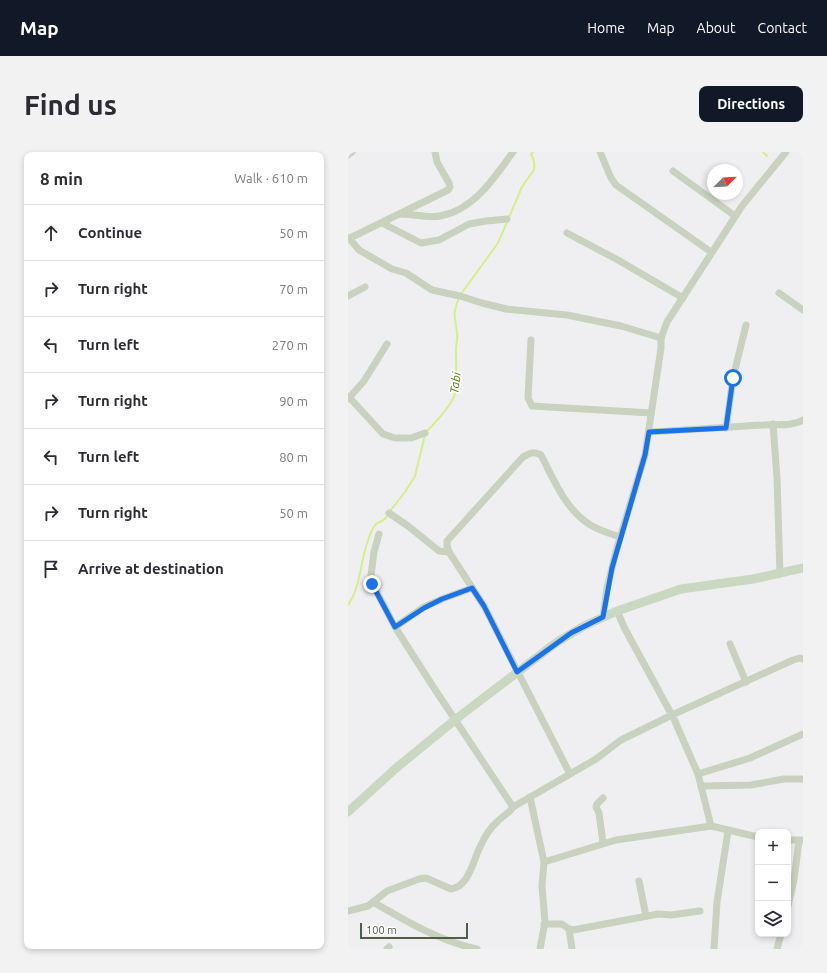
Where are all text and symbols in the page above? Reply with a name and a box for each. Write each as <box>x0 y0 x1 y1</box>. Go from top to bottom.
text: Map <box>20 17 59 39</box>
text: Home <box>587 20 625 36</box>
text: Map <box>647 20 675 36</box>
text: About <box>697 20 736 36</box>
text: Contact <box>758 20 807 36</box>
button: Directions <box>699 86 803 122</box>
text: Find us <box>24 89 117 120</box>
north arrow <box>707 164 743 200</box>
text: 8 min <box>40 169 83 188</box>
text: Walk · 610 m <box>234 171 308 185</box>
icon: ahead <box>40 222 62 244</box>
text: Continue <box>78 224 142 241</box>
text: 50 m <box>279 226 308 240</box>
icon: right <box>40 278 62 300</box>
text: Turn right <box>78 280 148 297</box>
text: 70 m <box>279 282 308 296</box>
icon: left <box>40 334 62 356</box>
text: Turn left <box>78 336 139 353</box>
text: 270 m <box>272 338 308 352</box>
route start <box>724 369 742 387</box>
water label: Tabi <box>447 370 463 395</box>
icon: right <box>40 390 62 412</box>
text: Turn right <box>78 392 148 409</box>
text: 90 m <box>279 394 308 408</box>
icon: left <box>40 446 62 468</box>
text: Turn left <box>78 448 139 465</box>
text: 80 m <box>279 450 308 464</box>
icon: right <box>40 502 62 524</box>
text: Turn right <box>78 504 148 521</box>
text: 50 m <box>279 506 308 520</box>
icon: arrive <box>40 558 62 580</box>
text: Arrive at destination <box>78 560 224 577</box>
route end <box>363 575 381 593</box>
map controls <box>755 829 791 937</box>
button: + <box>755 829 791 865</box>
button: − <box>755 865 791 901</box>
button: layers <box>755 901 791 937</box>
scale bar <box>360 921 468 940</box>
text: 100 m <box>366 924 397 936</box>

